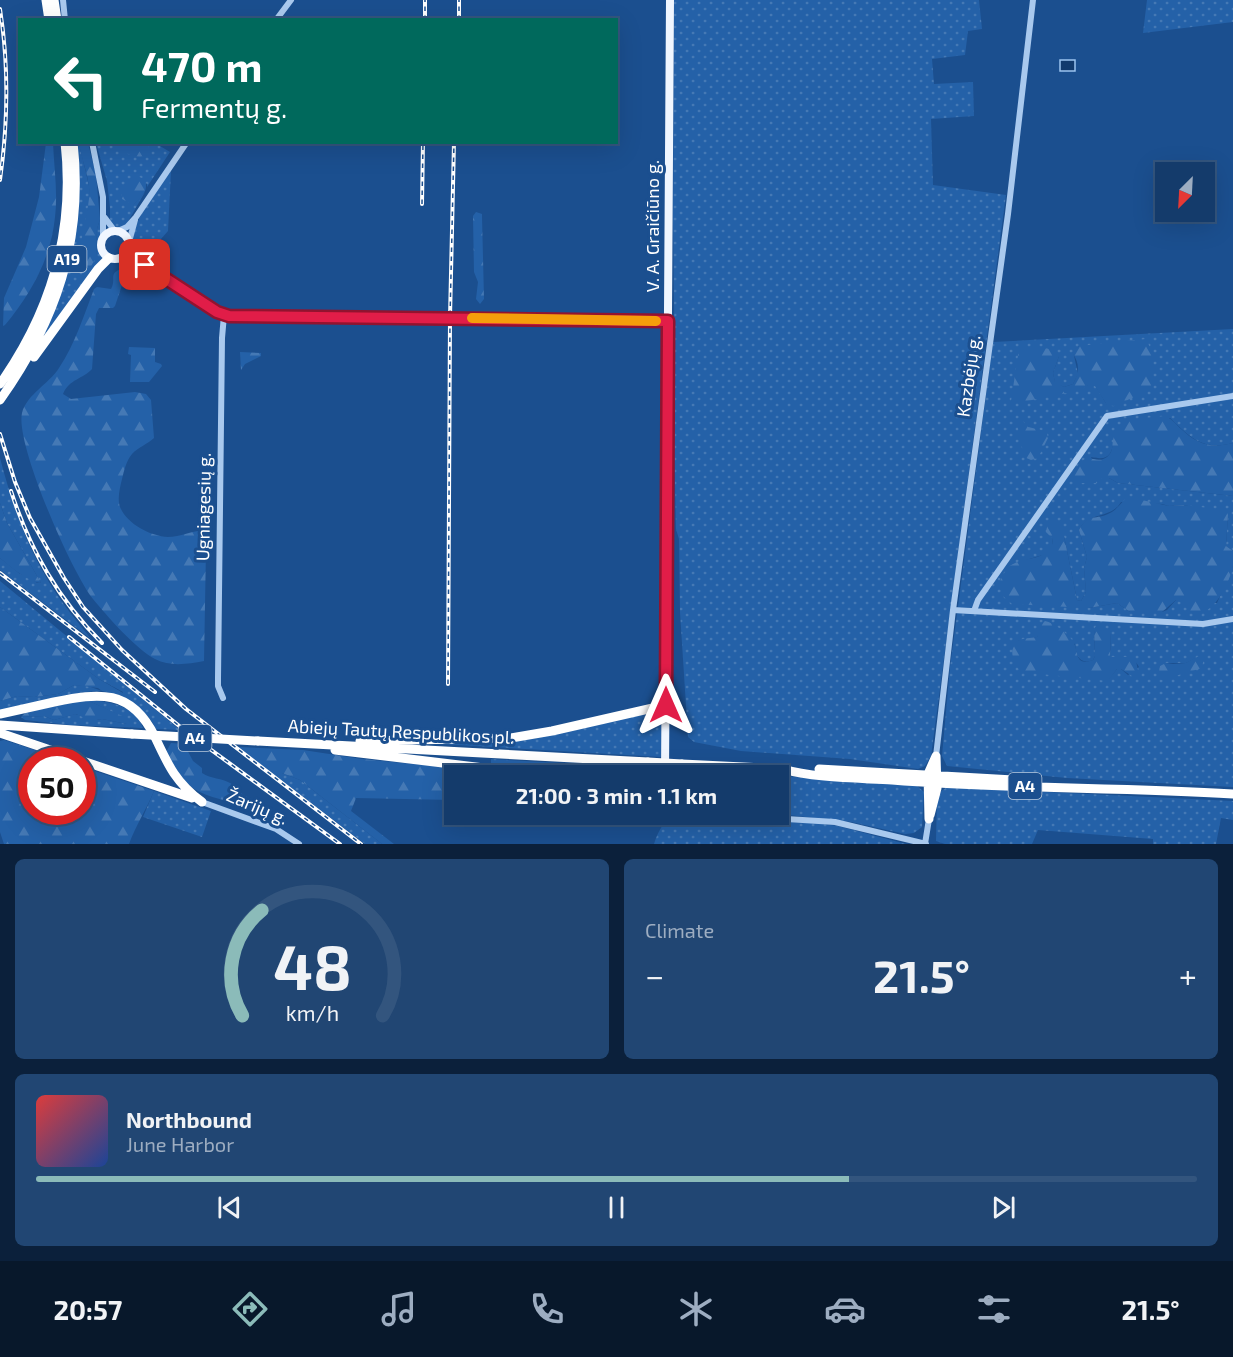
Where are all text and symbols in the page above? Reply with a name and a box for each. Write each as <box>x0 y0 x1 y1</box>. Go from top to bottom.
text: 470 m <box>141 40 263 90</box>
icon: left <box>42 42 120 120</box>
text: Fermentų g. <box>141 91 287 123</box>
street label: V. A. Graičiūno g. <box>641 160 663 292</box>
north arrow <box>1155 162 1215 222</box>
map controls <box>1155 162 1215 222</box>
pin <box>119 239 170 290</box>
road number: A19 <box>48 246 86 272</box>
icon: arrive <box>128 248 161 281</box>
street label: Kazbėjų g. <box>951 333 985 418</box>
street label: Ugniagesių g. <box>191 453 215 561</box>
position arrow <box>634 673 698 737</box>
street label: Abiejų Tautų Respublikos pl. <box>287 714 515 748</box>
road number: A4 <box>178 725 212 751</box>
speed limit sign: 50 <box>18 747 96 825</box>
road number: A4 <box>1008 773 1042 799</box>
text: 21:00 · 3 min · 1.1 km <box>516 782 717 808</box>
street label: Žarijų g. <box>223 783 291 829</box>
text: Climate <box>645 918 714 942</box>
text: 48 <box>273 928 351 1003</box>
text: 21.5° <box>873 948 970 1002</box>
text: − <box>645 955 664 995</box>
text: + <box>1179 955 1197 995</box>
text: km/h <box>285 1000 339 1025</box>
text: Northbound <box>126 1106 252 1132</box>
text: June Harbor <box>126 1132 234 1156</box>
icon: previous <box>213 1191 246 1224</box>
icon: pause <box>600 1191 633 1224</box>
icon: next <box>987 1191 1020 1224</box>
icon: directions <box>229 1288 271 1330</box>
icon: music <box>378 1288 420 1330</box>
icon: phone <box>526 1288 568 1330</box>
icon: climate <box>675 1288 717 1330</box>
icon: car <box>824 1288 866 1330</box>
icon: filters <box>973 1288 1015 1330</box>
text: 20:57 <box>53 1293 122 1325</box>
text: 21.5° <box>1121 1293 1180 1325</box>

